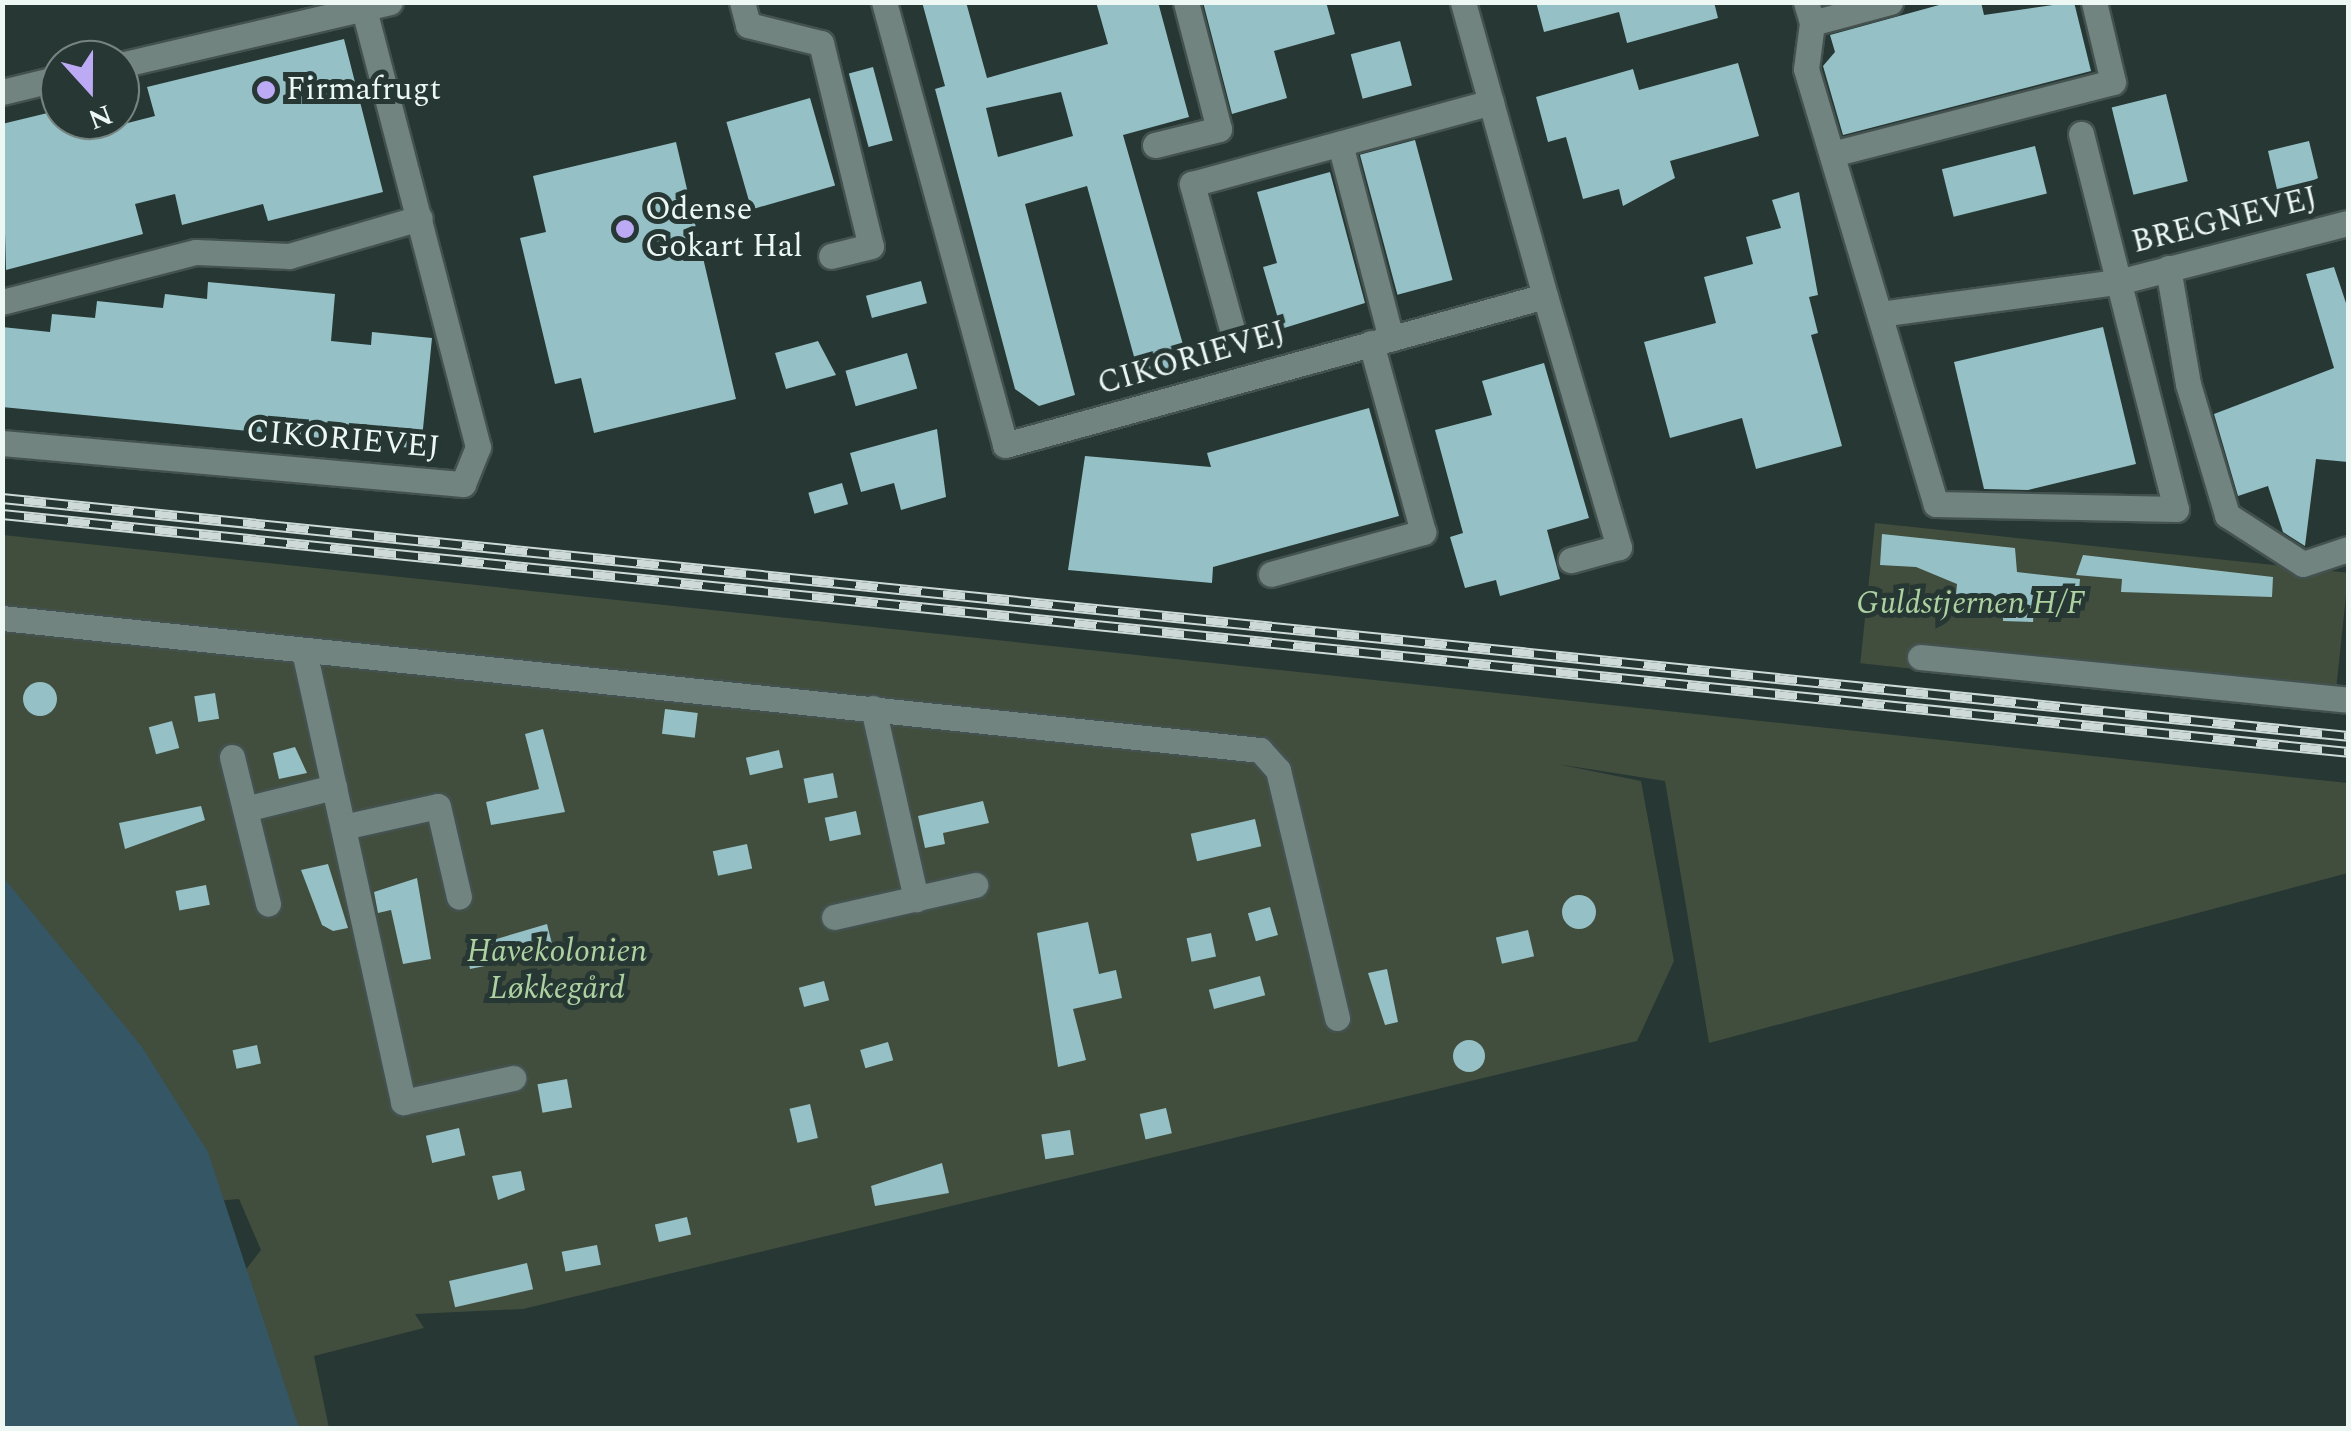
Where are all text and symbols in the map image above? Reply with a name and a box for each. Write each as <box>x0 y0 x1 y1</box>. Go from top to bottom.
north arrow <box>40 40 140 140</box>
place label: Firmafrugt <box>286 71 441 109</box>
marker: Firmafrugt <box>255 79 277 101</box>
text: N <box>82 92 119 141</box>
street label: BREGNEVEJ <box>2128 179 2322 263</box>
place label: Odense Gokart Hal <box>645 192 803 267</box>
marker: Odense Gokart Hal <box>614 218 636 240</box>
street label: CIKORIEVEJ <box>1093 314 1291 404</box>
street label: CIKORIEVEJ <box>244 412 442 468</box>
park label: Guldstjernen H/F <box>1856 585 2086 623</box>
park label: Havekolonien Løkkegård <box>467 934 647 1009</box>

